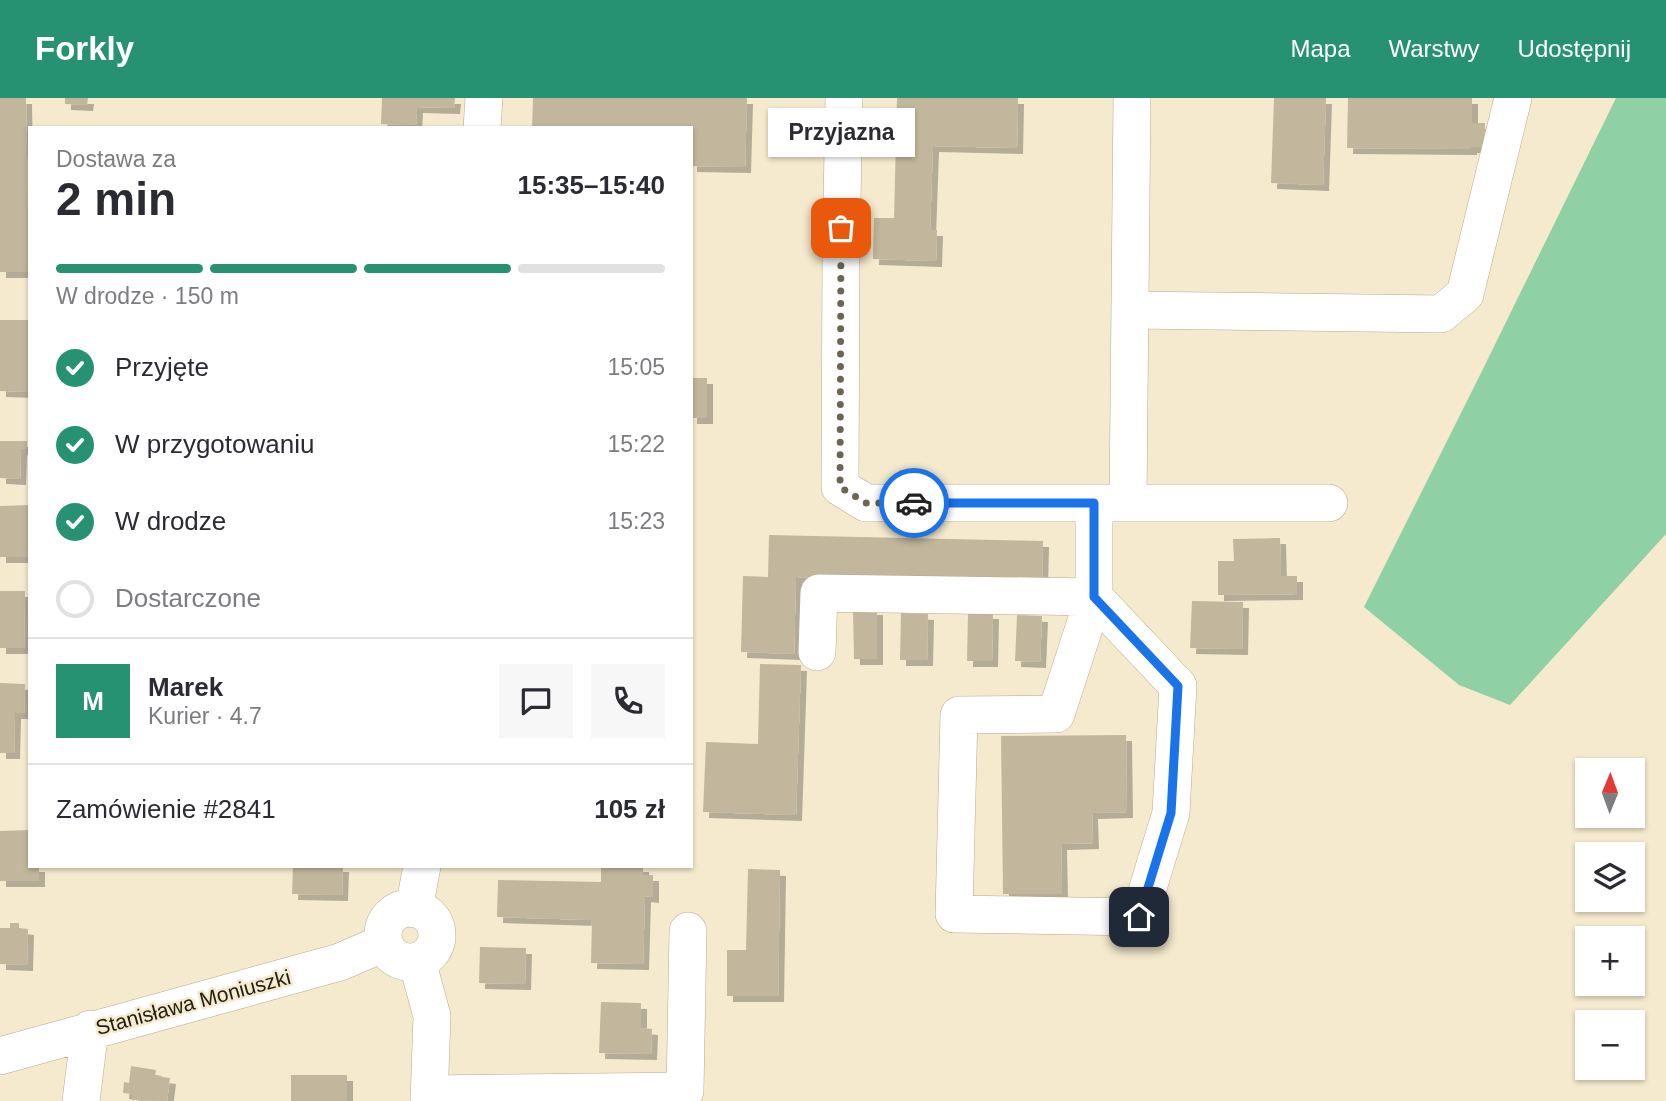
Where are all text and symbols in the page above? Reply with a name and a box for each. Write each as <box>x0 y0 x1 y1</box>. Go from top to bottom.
text: Forkly <box>35 30 134 67</box>
text: Mapa <box>1290 35 1350 62</box>
text: Warstwy <box>1388 35 1480 62</box>
text: Udostępnij <box>1518 35 1631 62</box>
callout: Przyjazna <box>768 109 914 158</box>
text: Przyjazna <box>788 119 895 145</box>
text: Dostawa za <box>56 146 176 172</box>
text: 15:35–15:40 <box>518 170 665 200</box>
text: 2 min <box>56 173 176 225</box>
pin <box>811 198 871 258</box>
icon: bag <box>822 209 860 247</box>
text: W drodze · 150 m <box>56 283 239 309</box>
icon: check <box>56 349 94 387</box>
text: Przyjęte <box>115 352 209 382</box>
text: 15:05 <box>607 354 665 380</box>
icon: check <box>56 426 94 464</box>
text: W przygotowaniu <box>115 429 314 459</box>
text: 15:22 <box>607 431 665 457</box>
courier <box>879 468 949 538</box>
icon: car <box>895 484 933 522</box>
icon: check <box>56 503 94 541</box>
text: W drodze <box>115 506 226 536</box>
text: 15:23 <box>607 508 665 534</box>
text: Dostarczone <box>115 583 261 613</box>
button: chat <box>499 664 573 738</box>
button: phone <box>591 664 665 738</box>
text: Marek <box>148 672 223 702</box>
text: M <box>82 686 104 716</box>
text: Kurier · 4.7 <box>148 703 262 729</box>
north arrow <box>1575 758 1645 828</box>
map controls <box>1575 758 1645 1080</box>
text: Zamówienie #2841 <box>56 794 276 824</box>
text: 105 zł <box>594 794 665 824</box>
button: layers <box>1575 842 1645 912</box>
pin <box>1109 887 1169 947</box>
icon: home <box>1120 898 1158 936</box>
button: + <box>1575 926 1645 996</box>
street label: Stanisława Moniuszki <box>93 965 293 1039</box>
button: − <box>1575 1010 1645 1080</box>

